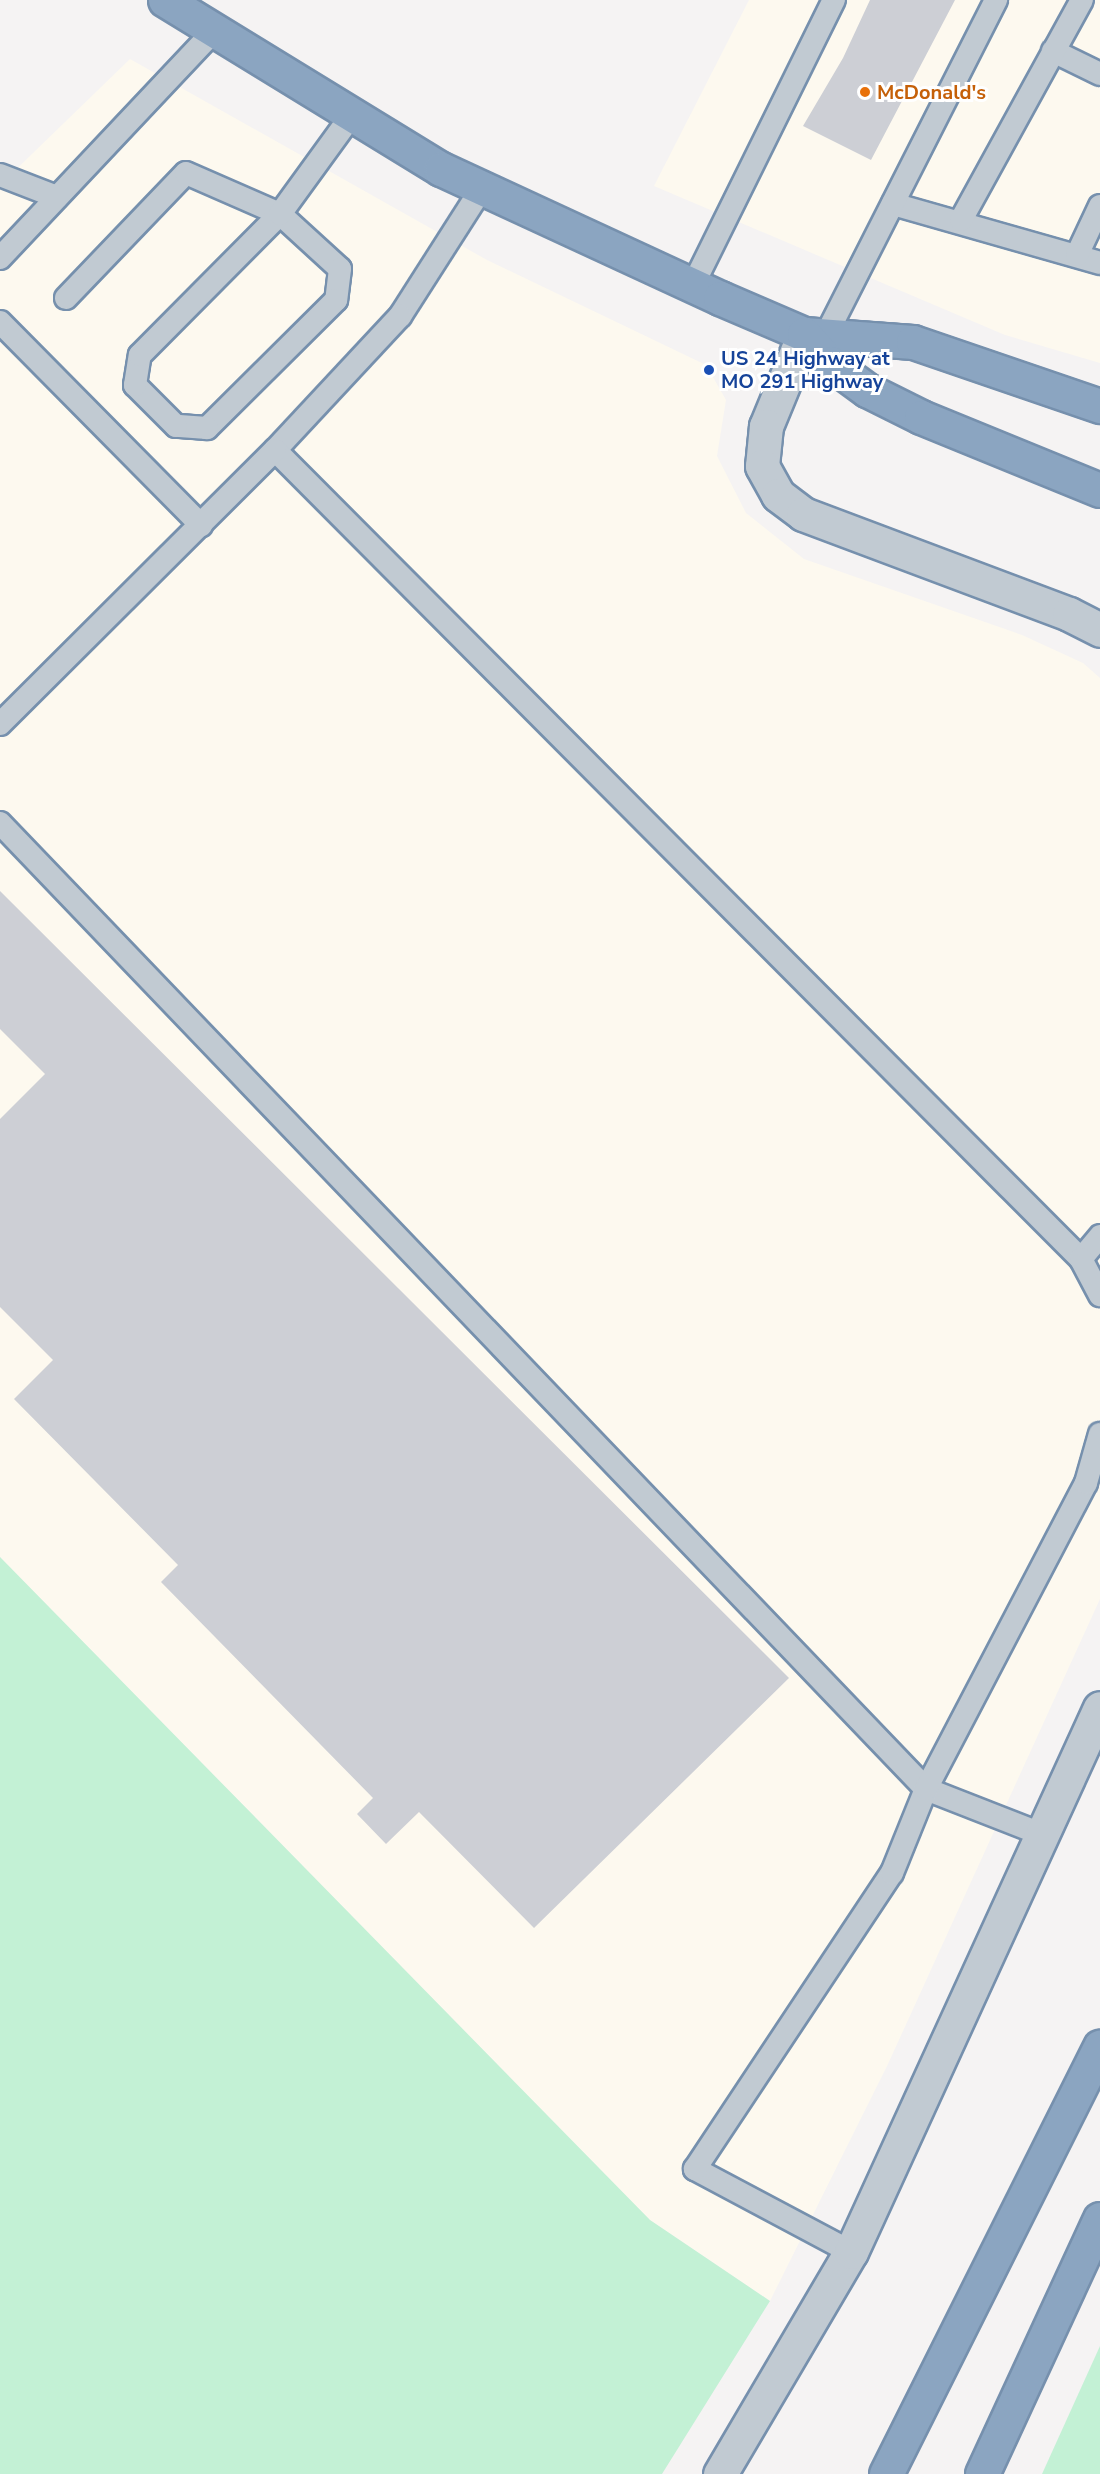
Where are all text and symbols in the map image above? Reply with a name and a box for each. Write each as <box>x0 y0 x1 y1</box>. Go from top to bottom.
place label: McDonald's <box>877 80 986 104</box>
marker: McDonald's <box>858 85 872 99</box>
place label: US 24 Highway at MO 291 Highway <box>721 346 890 393</box>
marker: US 24 Highway at MO 291 Highway <box>702 363 716 377</box>

